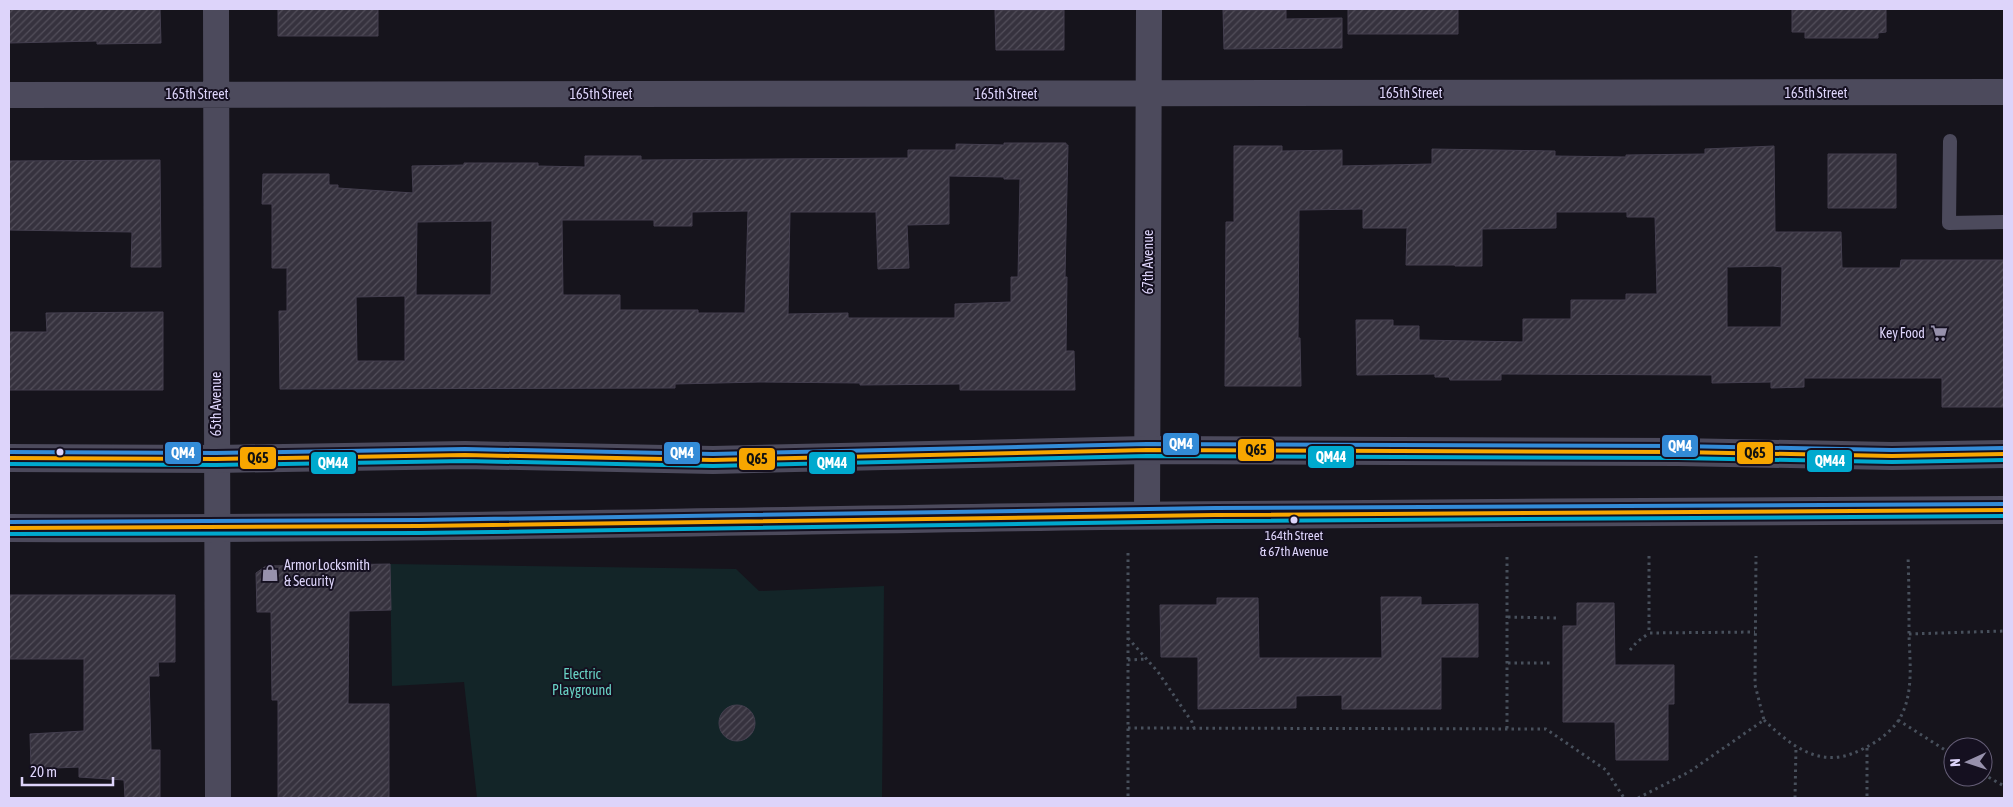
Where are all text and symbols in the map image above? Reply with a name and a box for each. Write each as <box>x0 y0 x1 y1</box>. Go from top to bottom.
street label: 165th Street <box>1379 85 1443 101</box>
street label: 165th Street <box>1784 85 1848 101</box>
street label: 165th Street <box>165 86 229 102</box>
street label: 165th Street <box>569 86 633 102</box>
street label: 165th Street <box>974 86 1038 102</box>
street label: 67th Avenue <box>1140 230 1156 294</box>
supermarket icon: Key Food <box>1929 323 1949 343</box>
place label: Key Food <box>1879 325 1925 341</box>
street label: 65th Avenue <box>208 372 224 436</box>
line badge: QM4 <box>1162 432 1200 456</box>
line badge: QM4 <box>1661 434 1699 458</box>
text: QM4 <box>1169 436 1193 452</box>
line badge: Q65 <box>1237 438 1275 462</box>
text: QM4 <box>1668 438 1692 454</box>
line badge: QM4 <box>164 441 202 465</box>
line badge: QM4 <box>663 441 701 465</box>
line badge: Q65 <box>1736 441 1774 465</box>
text: Q65 <box>1245 442 1267 458</box>
text: QM4 <box>171 445 195 461</box>
text: QM4 <box>670 445 694 461</box>
line badge: QM44 <box>1307 445 1355 469</box>
text: Q65 <box>1744 445 1766 461</box>
line badge: Q65 <box>239 446 277 470</box>
unlabelled marker <box>55 447 65 457</box>
line badge: Q65 <box>738 447 776 471</box>
text: QM44 <box>1316 449 1347 465</box>
line badge: QM44 <box>1806 449 1853 473</box>
text: Q65 <box>247 450 269 466</box>
line badge: QM44 <box>310 451 357 475</box>
text: Q65 <box>746 451 768 467</box>
line badge: QM44 <box>808 451 856 475</box>
text: QM44 <box>1815 453 1846 469</box>
text: QM44 <box>318 455 349 471</box>
text: QM44 <box>817 455 848 471</box>
marker: 164th Street & 67th Avenue <box>1289 515 1299 525</box>
place label: 164th Street & 67th Avenue <box>1260 528 1328 559</box>
place label: Armor Locksmith & Security <box>284 557 370 589</box>
shop icon: Armor Locksmith & Security <box>260 563 280 583</box>
park label: Electric Playground <box>552 666 612 698</box>
north arrow <box>1943 737 1993 787</box>
scale bar <box>22 754 114 786</box>
text: N <box>1947 758 1963 767</box>
text: 20 m <box>30 763 57 780</box>

